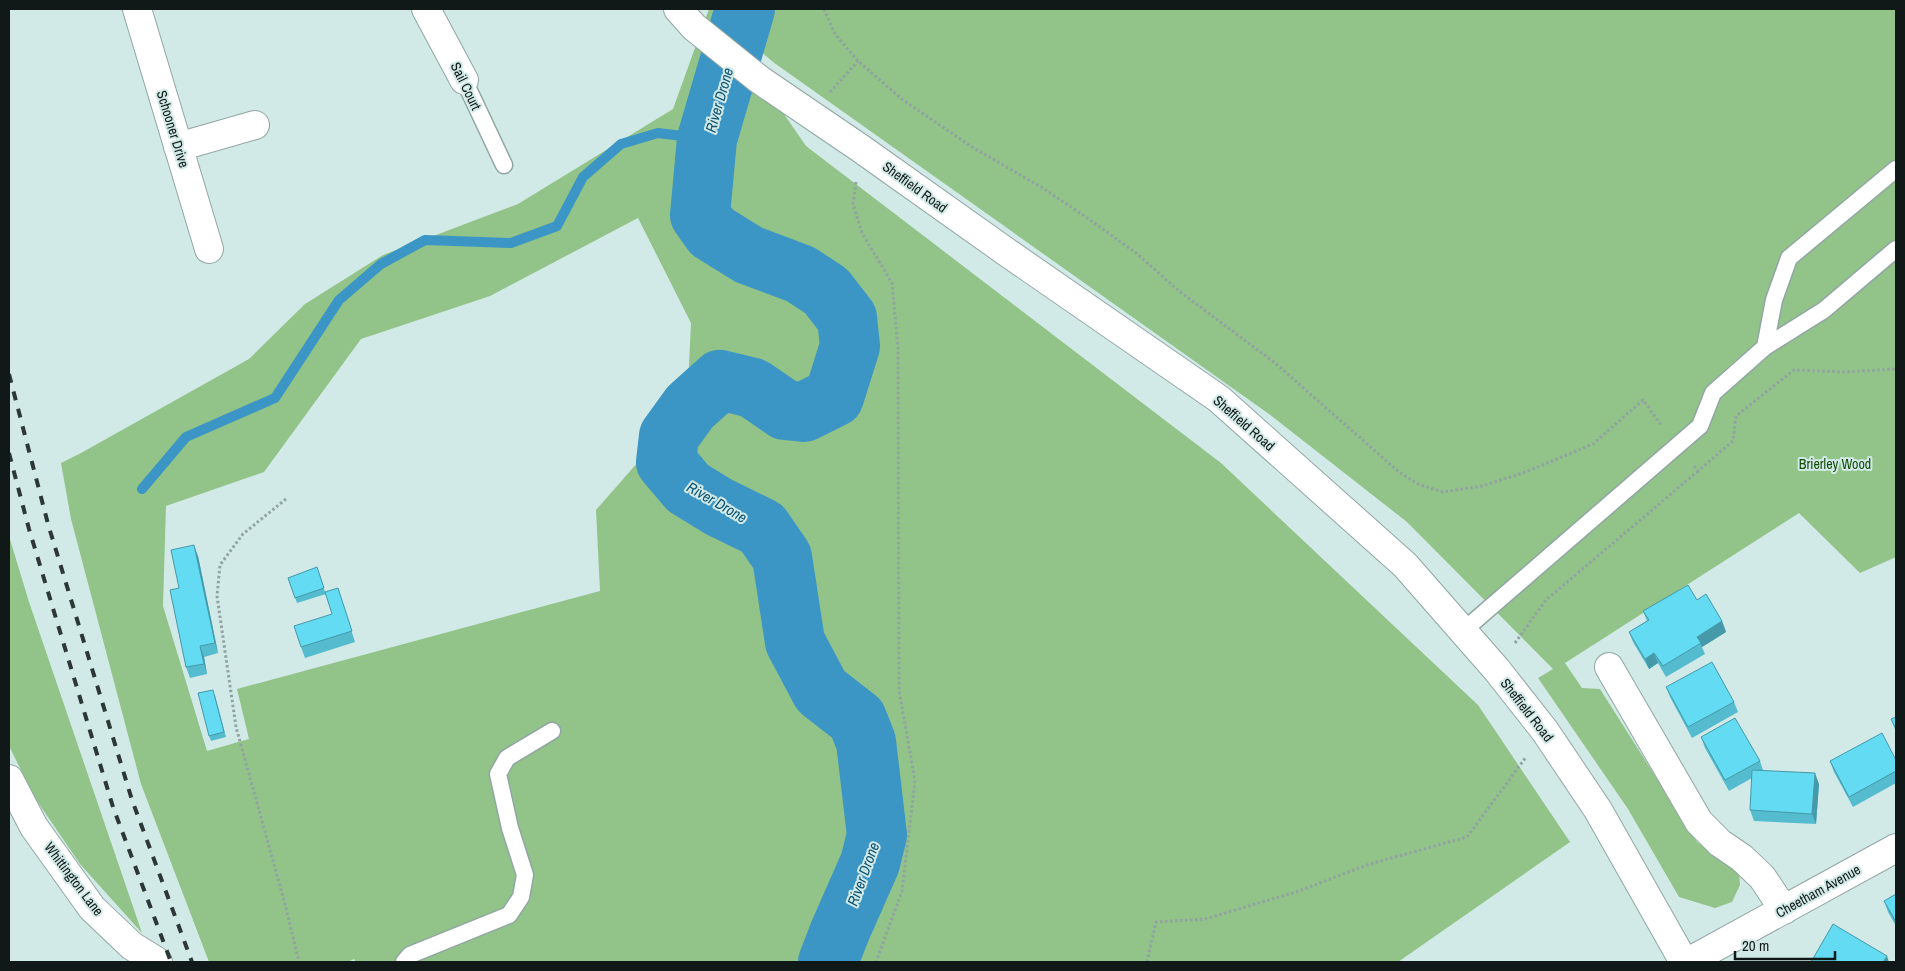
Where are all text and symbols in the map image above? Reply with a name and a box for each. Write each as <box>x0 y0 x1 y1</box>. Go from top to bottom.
street label: Sail Court <box>447 59 485 113</box>
water label: River Drone <box>700 65 738 135</box>
street label: Schooner Drive <box>153 88 193 170</box>
street label: Sheffield Road <box>879 157 951 217</box>
street label: Sheffield Road <box>1210 391 1278 455</box>
park label: Brierley Wood <box>1799 455 1871 473</box>
water label: River Drone <box>683 476 751 528</box>
street label: Sheffield Road <box>1497 675 1557 745</box>
street label: Whittington Lane <box>40 839 108 919</box>
water label: River Drone <box>842 839 884 909</box>
street label: Cheetham Avenue <box>1772 860 1864 922</box>
scale bar <box>1735 928 1835 960</box>
text: 20 m <box>1742 935 1769 956</box>

